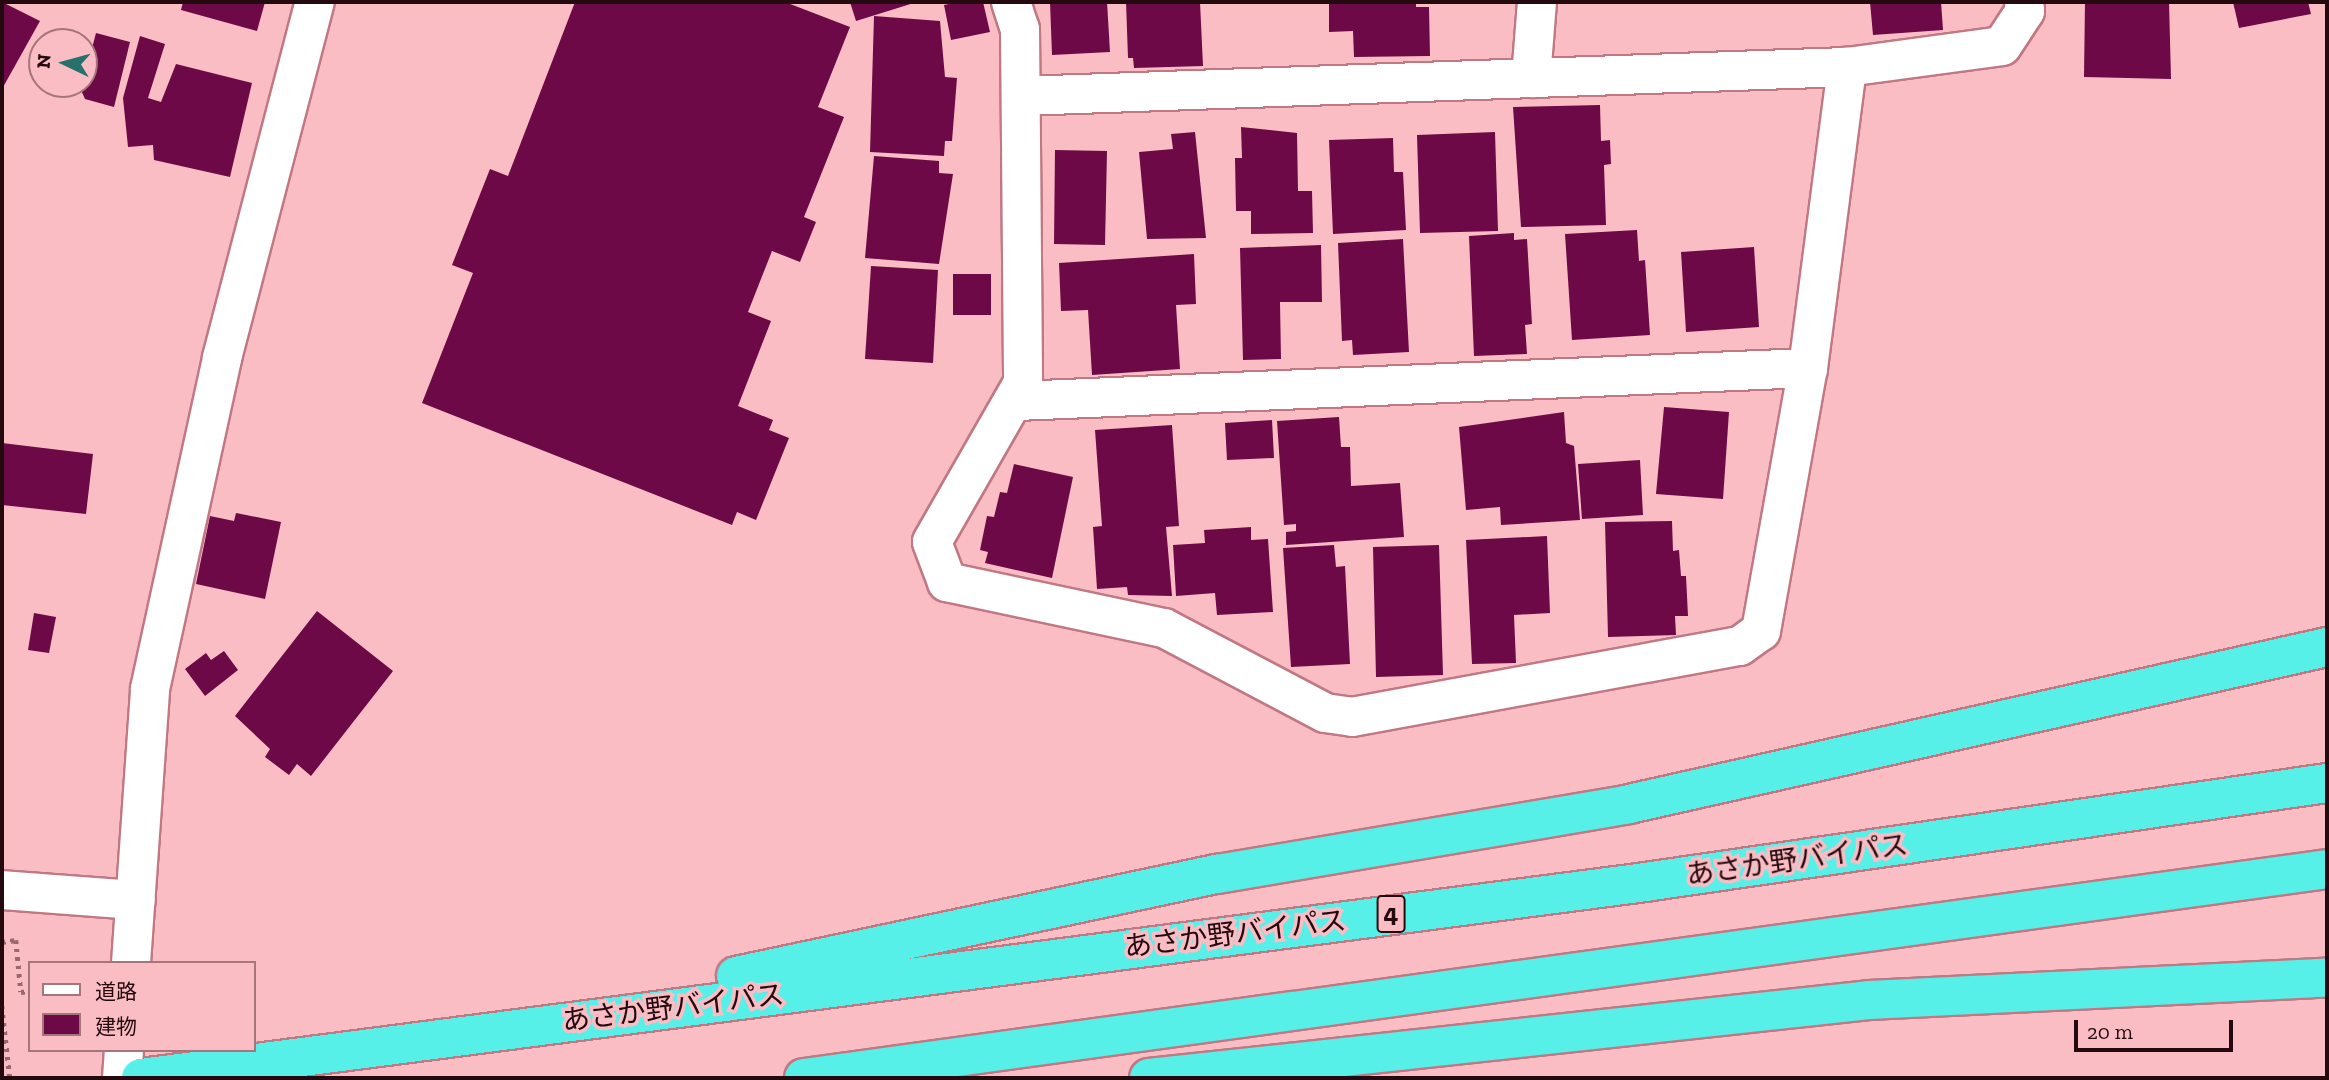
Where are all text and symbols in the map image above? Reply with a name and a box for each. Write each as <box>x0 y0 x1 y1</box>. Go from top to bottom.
north arrow <box>28 28 98 98</box>
text: N <box>31 53 56 70</box>
street label: あさか野バイパス <box>1684 828 1910 892</box>
road number: 4 <box>1375 892 1407 937</box>
street label: あさか野バイパス <box>1122 904 1348 964</box>
legend <box>28 961 256 1052</box>
street label: あさか野バイパス <box>560 978 786 1038</box>
text: 道路 <box>95 979 137 1004</box>
scale bar <box>2077 1006 2236 1050</box>
text: 建物 <box>95 1014 137 1039</box>
text: 20 m <box>2087 1019 2133 1044</box>

